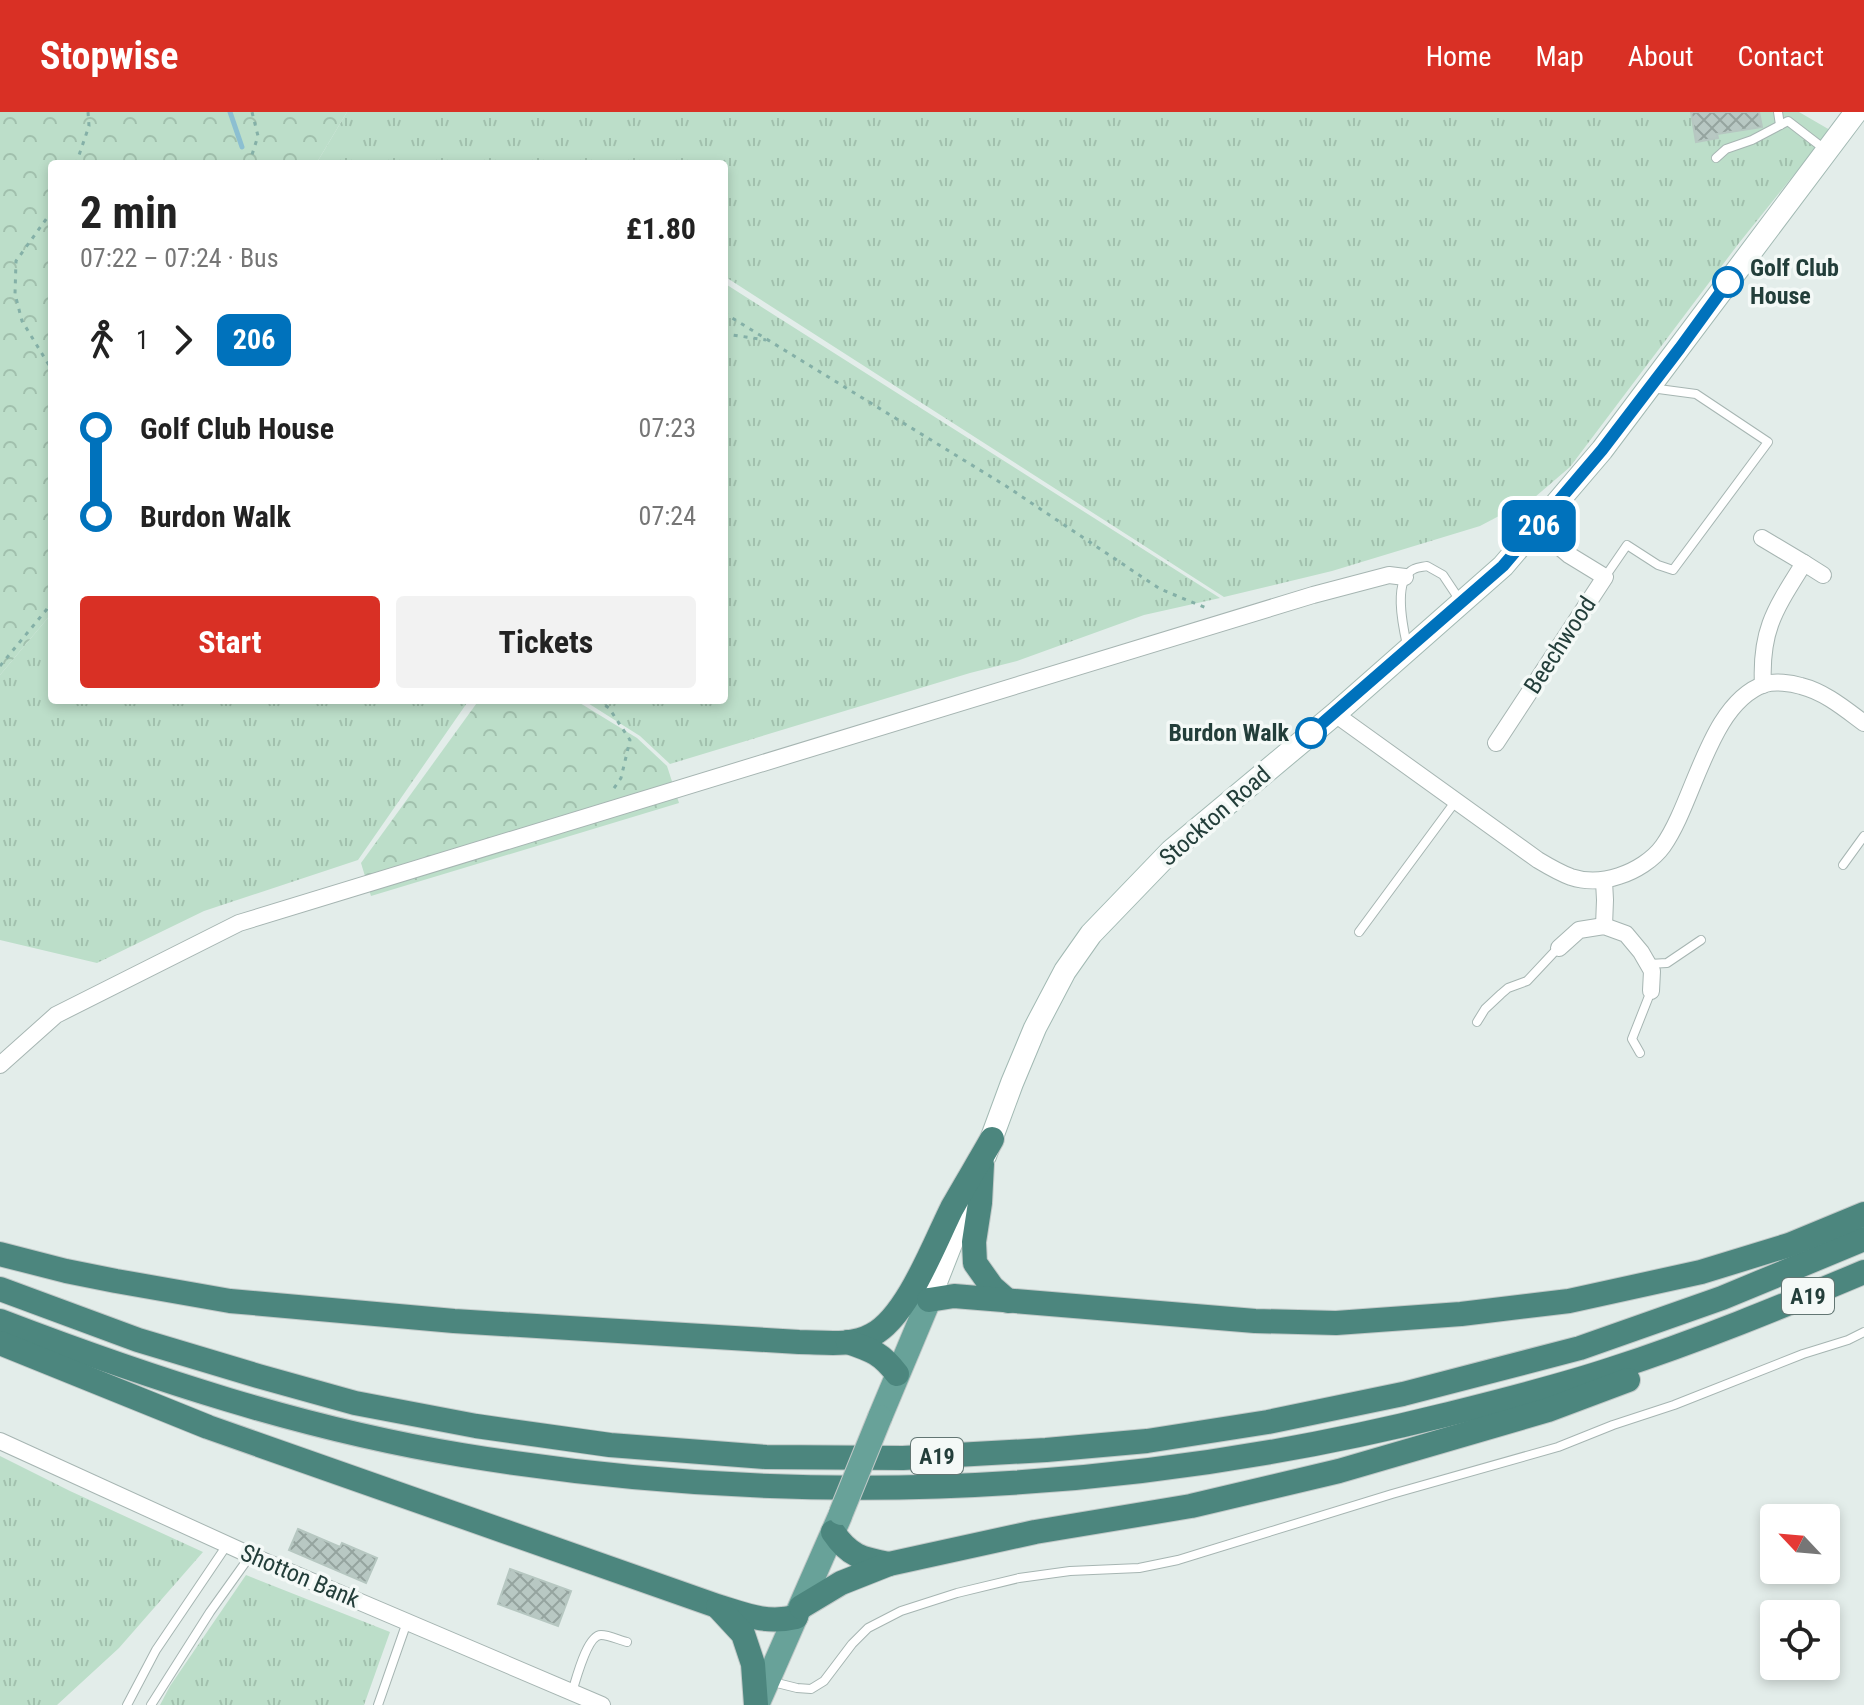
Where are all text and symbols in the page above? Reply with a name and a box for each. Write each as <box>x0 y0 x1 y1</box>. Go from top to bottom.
text: Stopwise <box>40 34 178 78</box>
text: Home <box>1426 40 1491 73</box>
text: Map <box>1535 40 1584 73</box>
text: About <box>1628 40 1694 73</box>
text: Contact <box>1738 40 1824 73</box>
text: 2 min <box>80 187 178 239</box>
text: £1.80 <box>626 211 696 246</box>
text: 07:22 – 07:24 · Bus <box>80 243 279 273</box>
place label: Golf Club House <box>1750 254 1839 310</box>
marker: Golf Club House <box>1713 267 1743 297</box>
icon: walk <box>80 318 124 362</box>
icon: forward <box>161 318 205 362</box>
text: 206 <box>233 323 275 356</box>
text: 1 <box>136 325 149 355</box>
text: Golf Club House <box>140 411 334 446</box>
text: 07:23 <box>639 413 696 443</box>
text: Burdon Walk <box>140 499 291 534</box>
line badge: 206 <box>1493 500 1585 552</box>
text: 07:24 <box>639 501 696 531</box>
text: 206 <box>1518 509 1560 542</box>
street label: Beechwood <box>1518 591 1602 699</box>
button: Start <box>80 596 380 688</box>
button: Tickets <box>396 596 696 688</box>
marker: Burdon Walk <box>1296 718 1326 748</box>
place label: Burdon Walk <box>1168 719 1290 747</box>
street label: Stockton Road <box>1154 760 1276 872</box>
road number: A19 <box>1782 1278 1834 1314</box>
road number: A19 <box>911 1438 963 1474</box>
north arrow <box>1760 1504 1840 1584</box>
map controls <box>1760 1504 1840 1680</box>
street label: Shotton Bank <box>236 1538 364 1614</box>
button: locate <box>1760 1600 1840 1680</box>

